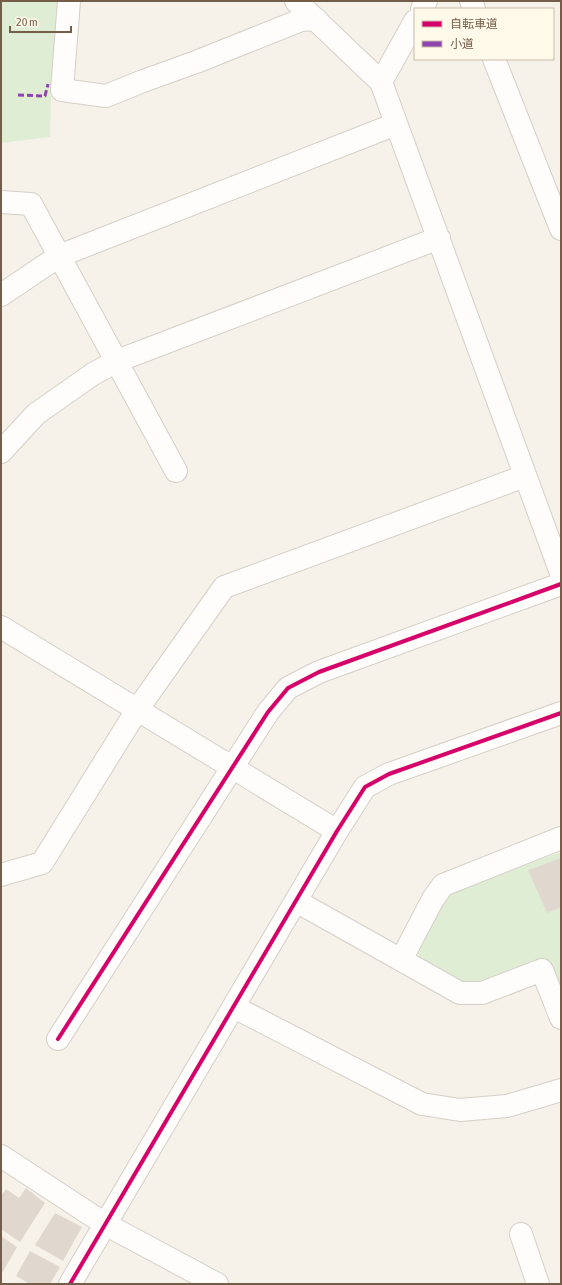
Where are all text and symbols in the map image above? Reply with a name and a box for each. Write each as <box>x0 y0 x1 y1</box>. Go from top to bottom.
scale bar <box>10 8 71 34</box>
legend <box>414 8 554 60</box>
text: 20 m <box>16 15 38 29</box>
text: 自転車道 <box>450 17 498 31</box>
text: 小道 <box>450 37 474 51</box>

